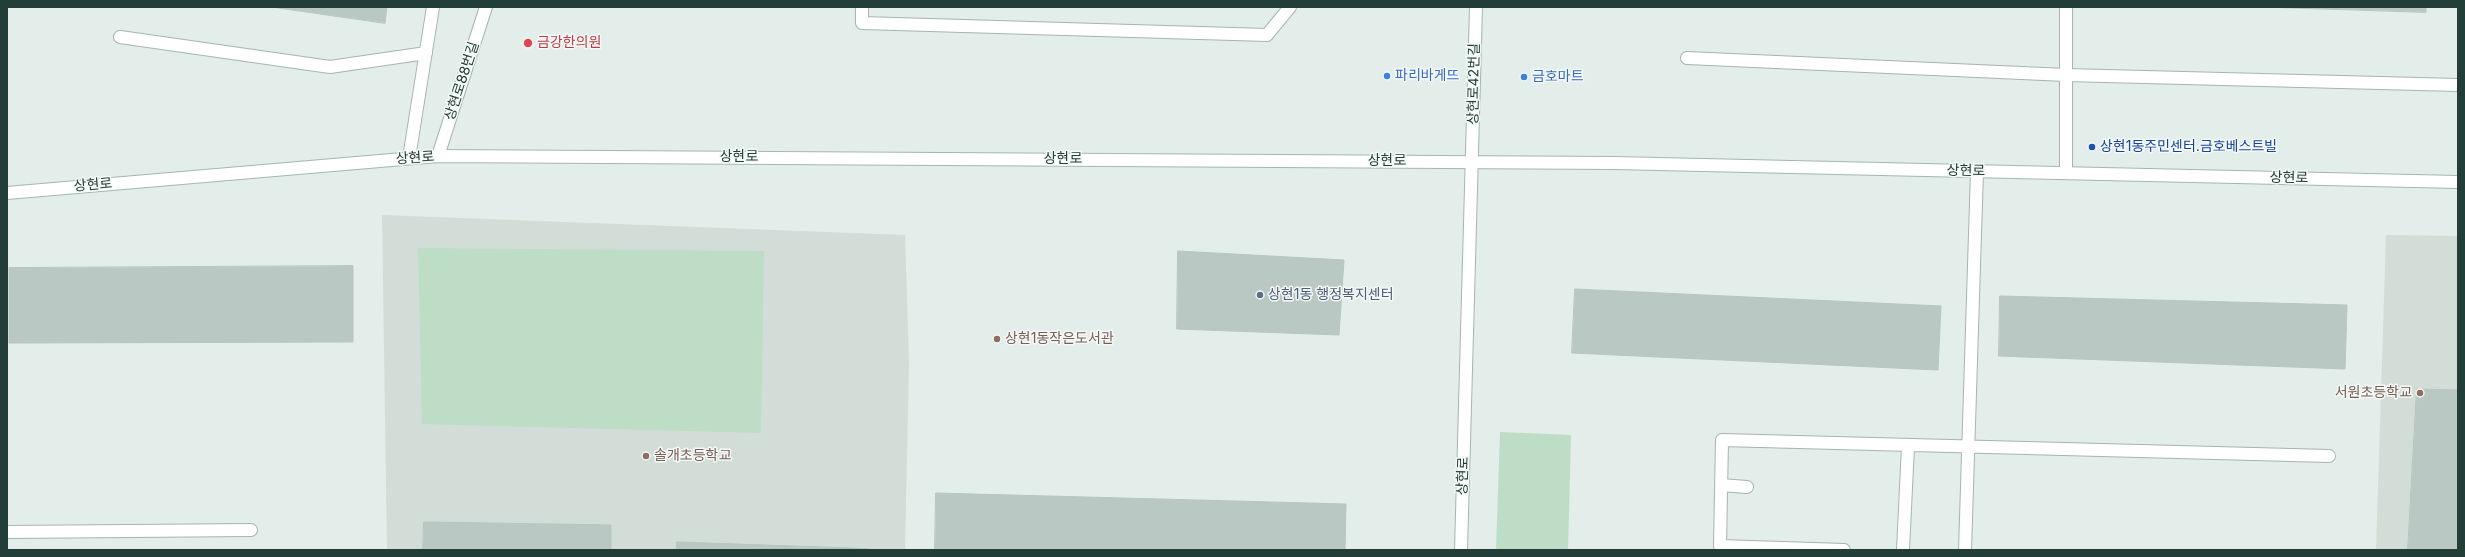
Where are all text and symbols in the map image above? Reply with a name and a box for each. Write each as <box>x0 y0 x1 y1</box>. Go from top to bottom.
place label: 금강한의원 <box>537 35 601 51</box>
marker: 금강한의원 <box>522 37 534 49</box>
street label: 상현로88번길 <box>441 40 483 122</box>
street label: 상현로42번길 <box>1465 43 1483 125</box>
place label: 파리바게뜨 <box>1395 68 1459 84</box>
place label: 금호마트 <box>1532 69 1584 85</box>
marker: 파리바게뜨 <box>1382 71 1392 81</box>
marker: 금호마트 <box>1519 72 1529 82</box>
place label: 상현1동주민센터.금호베스트빌 <box>2100 139 2277 155</box>
marker: 상현1동주민센터.금호베스트빌 <box>2087 142 2097 152</box>
street label: 상현로 <box>395 148 435 168</box>
street label: 상현로 <box>720 149 758 165</box>
street label: 상현로 <box>1044 151 1082 167</box>
street label: 상현로 <box>1368 153 1406 169</box>
street label: 상현로 <box>1947 162 1985 180</box>
street label: 상현로 <box>2270 169 2308 187</box>
street label: 상현로 <box>73 175 113 195</box>
place label: 상현1동 행정복지센터 <box>1268 287 1394 303</box>
marker: 상현1동 행정복지센터 <box>1255 290 1265 300</box>
place label: 상현1동작은도서관 <box>1005 331 1114 347</box>
marker: 상현1동작은도서관 <box>992 334 1002 344</box>
place label: 서원초등학교 <box>2335 385 2412 401</box>
marker: 서원초등학교 <box>2415 388 2425 398</box>
place label: 솔개초등학교 <box>654 448 731 464</box>
marker: 솔개초등학교 <box>641 451 651 461</box>
street label: 상현로 <box>1454 456 1472 496</box>

